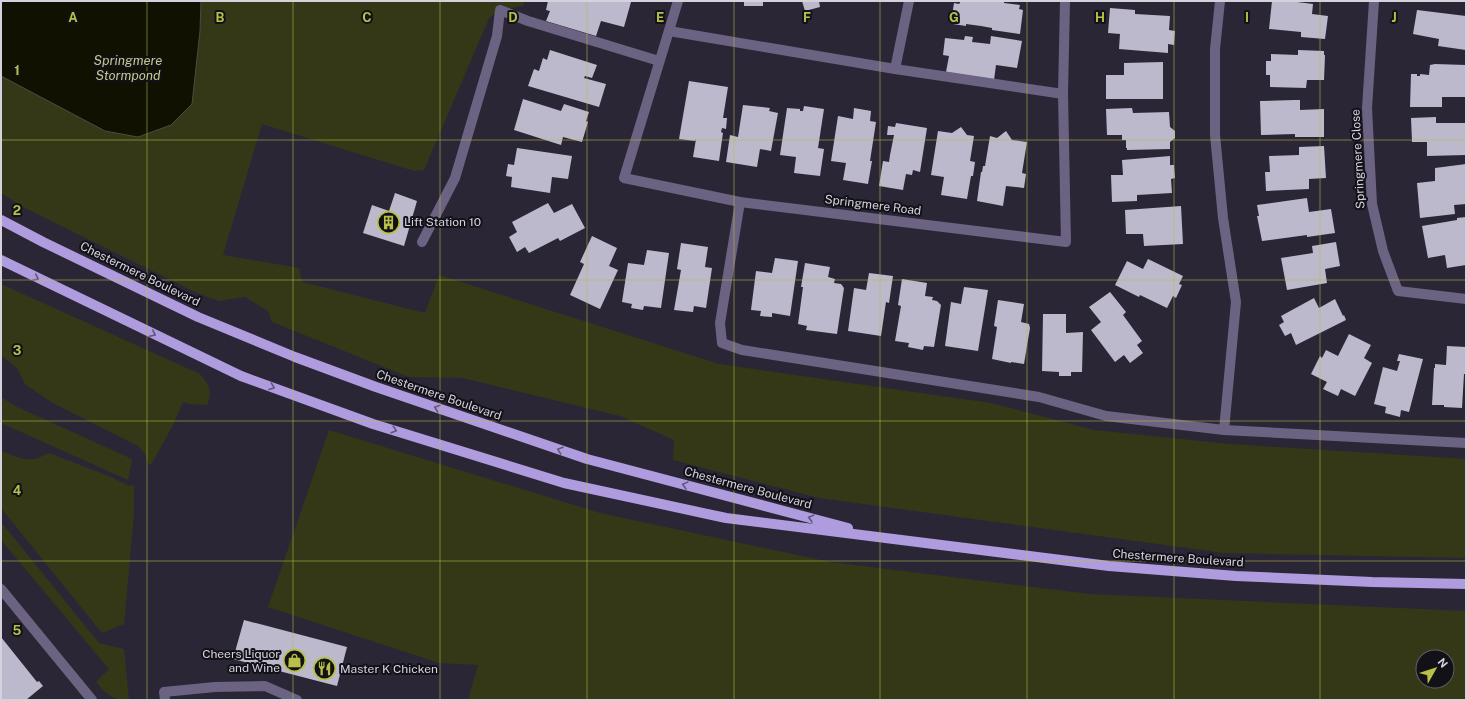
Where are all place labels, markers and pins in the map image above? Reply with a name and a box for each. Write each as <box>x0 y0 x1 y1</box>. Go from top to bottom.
building icon: Lift Station 10 <box>376 209 402 235</box>
place label: Lift Station 10 <box>404 215 481 229</box>
place label: Cheers Liquor and Wine <box>202 647 280 675</box>
shop icon: Cheers Liquor and Wine <box>282 648 308 674</box>
restaurant icon: Master K Chicken <box>312 656 338 682</box>
place label: Master K Chicken <box>340 662 438 676</box>

